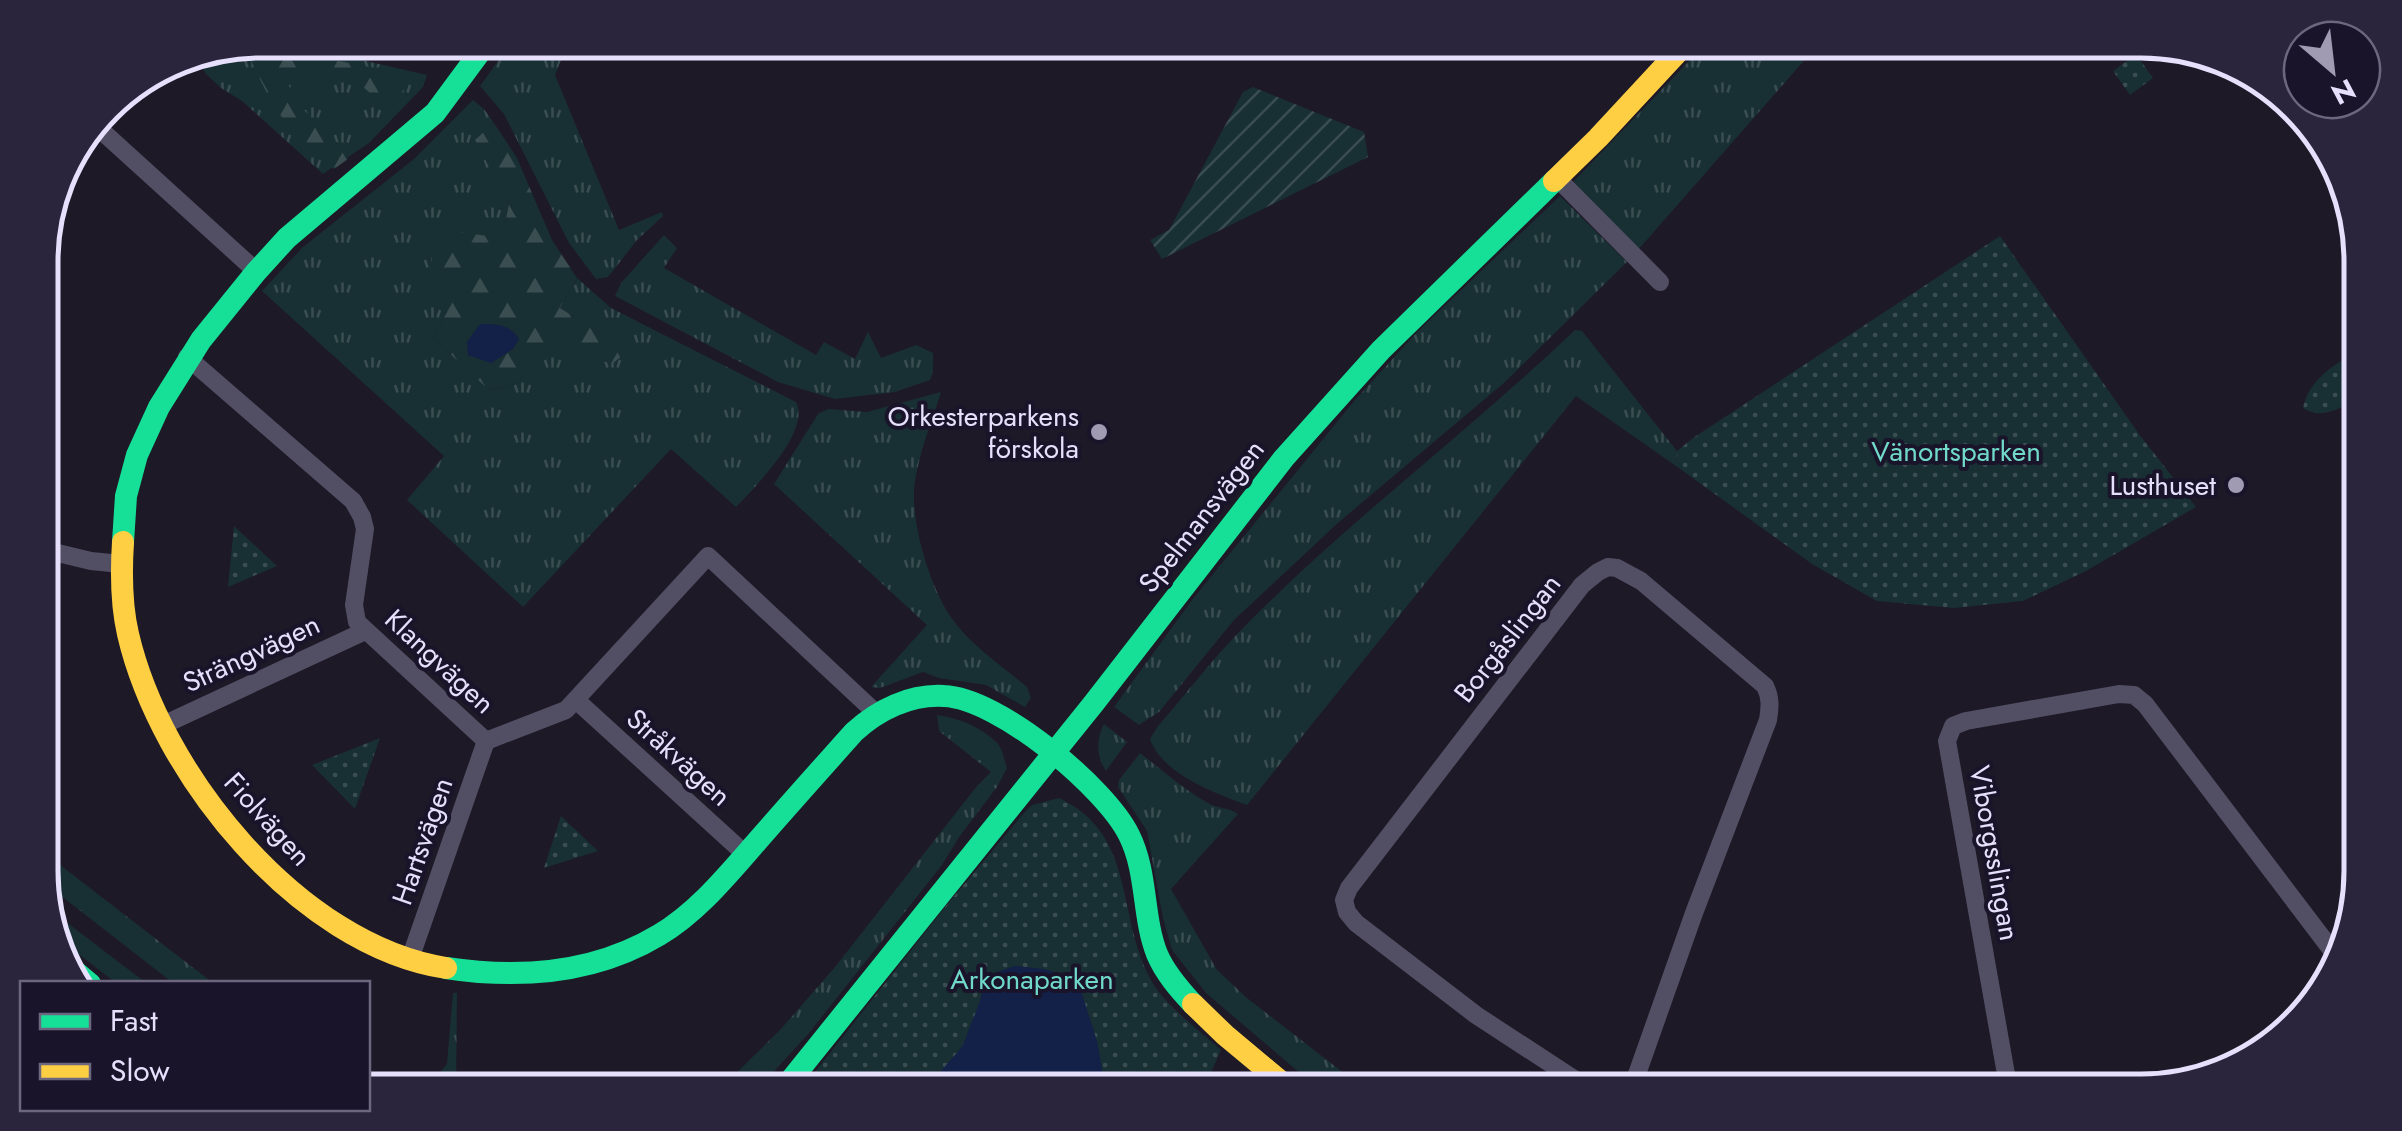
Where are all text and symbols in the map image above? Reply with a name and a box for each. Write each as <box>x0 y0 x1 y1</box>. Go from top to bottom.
north arrow <box>2282 20 2382 120</box>
text: N <box>2324 68 2363 115</box>
place label: Orkesterparkens förskola <box>888 396 1079 469</box>
marker: Orkesterparkens förskola <box>1088 421 1110 443</box>
street label: Spelmansvägen <box>1129 431 1274 602</box>
park label: Vänortsparken <box>1871 431 2041 472</box>
place label: Lusthuset <box>2109 465 2216 506</box>
marker: Lusthuset <box>2225 474 2247 496</box>
street label: Borgåslingan <box>1444 565 1571 711</box>
street label: Klangvägen <box>375 600 504 723</box>
street label: Strängvägen <box>176 604 326 703</box>
street label: Stråkvägen <box>617 699 740 816</box>
street label: Viborgsslingan <box>1959 762 2030 944</box>
street label: Fiolvägen <box>214 763 321 875</box>
street label: Hartsvägen <box>382 772 463 910</box>
park label: Arkonaparken <box>950 959 1114 1000</box>
legend <box>20 981 370 1111</box>
text: Fast <box>110 999 159 1042</box>
text: Slow <box>110 1049 170 1092</box>

